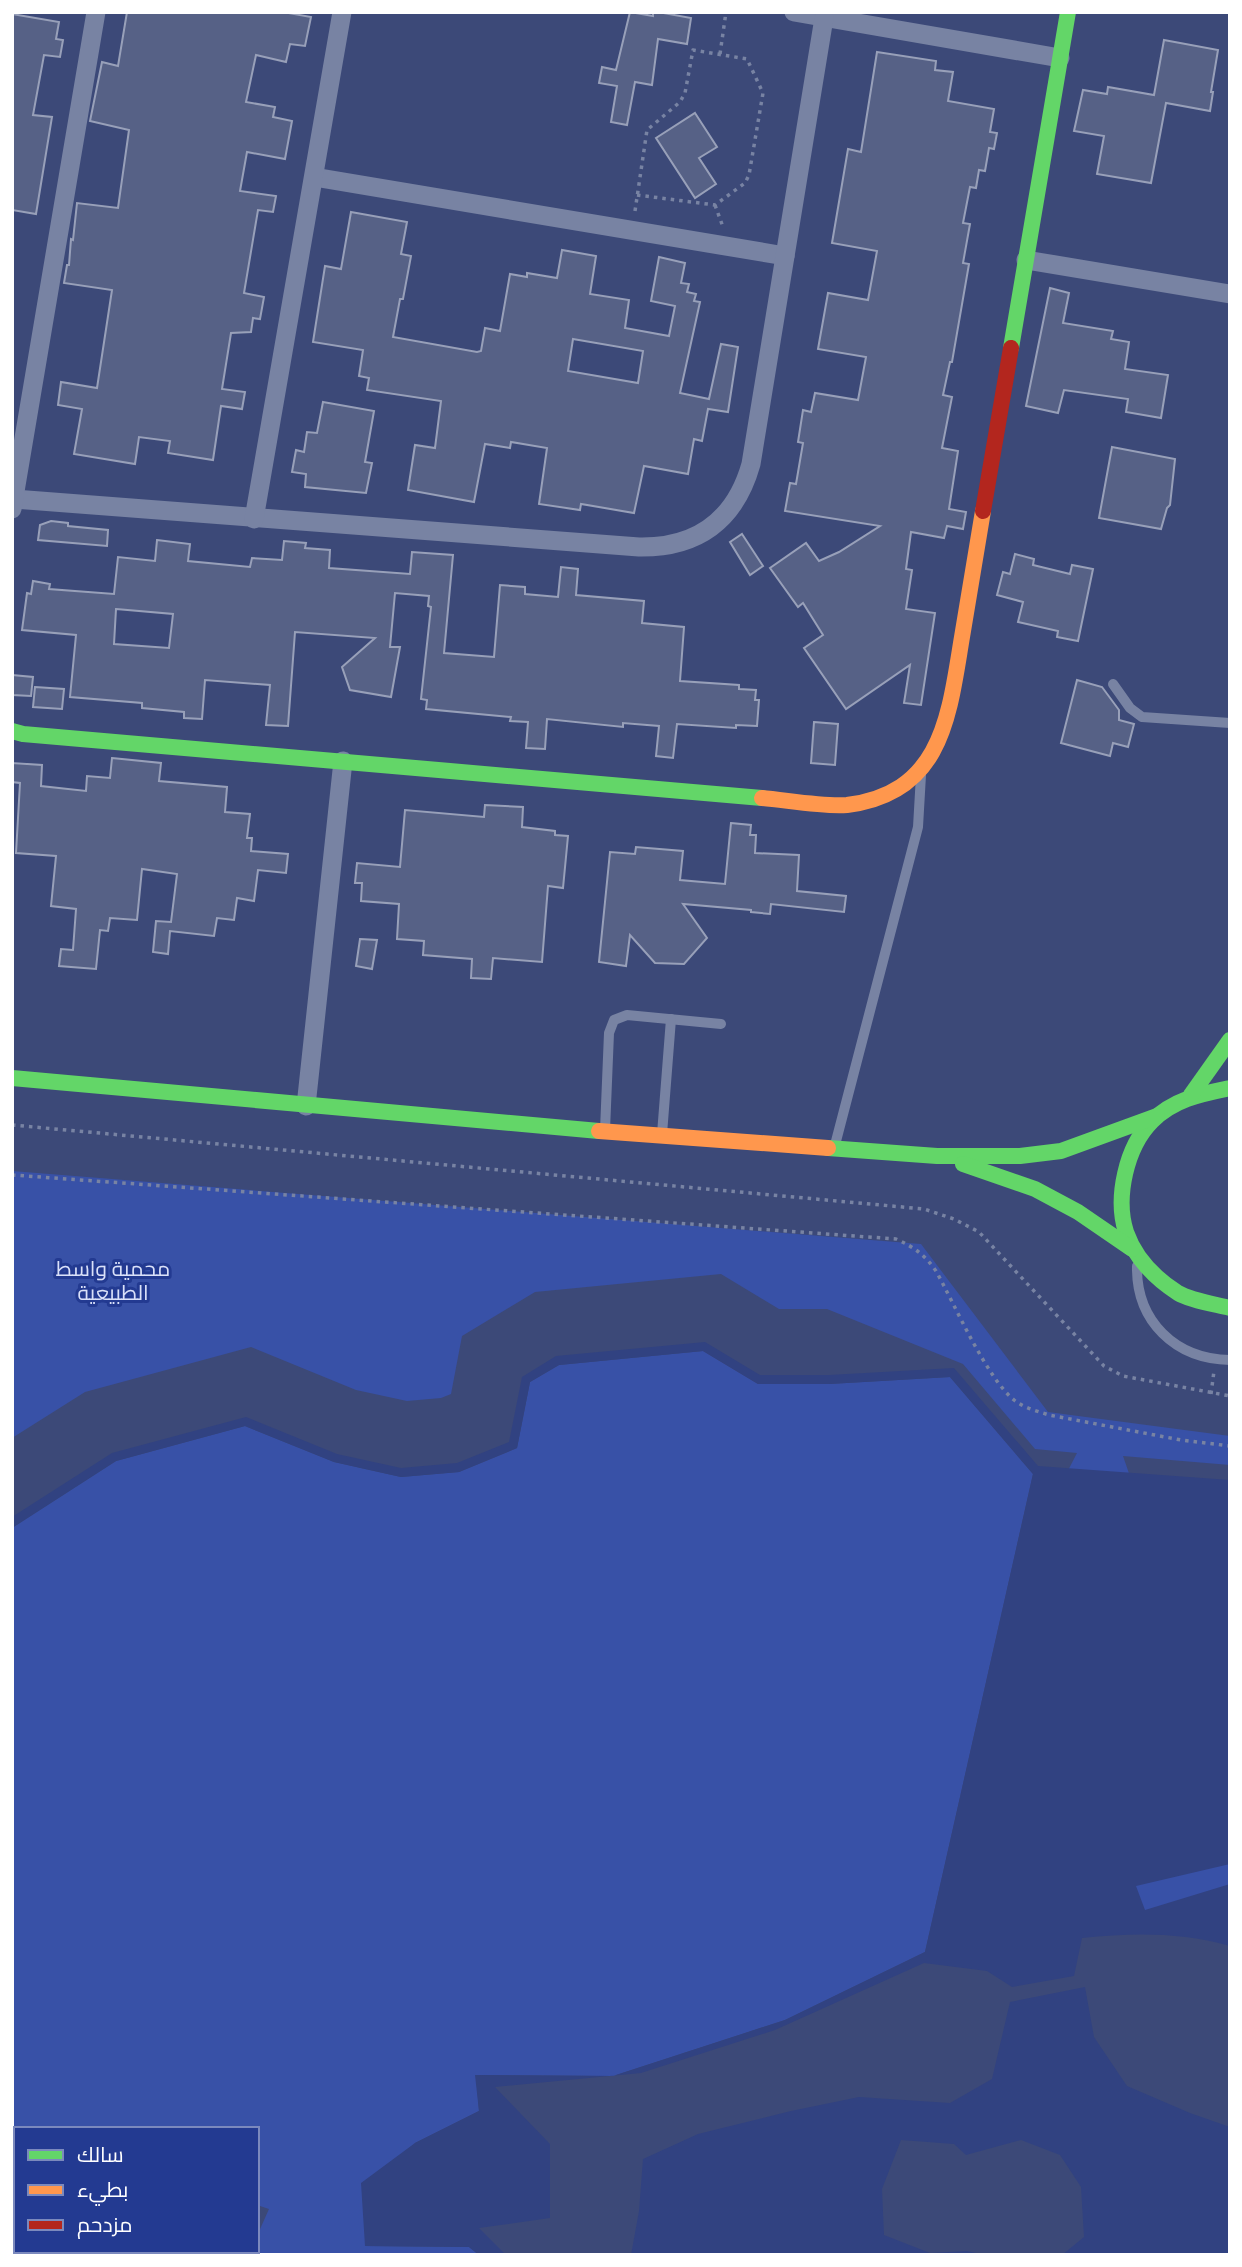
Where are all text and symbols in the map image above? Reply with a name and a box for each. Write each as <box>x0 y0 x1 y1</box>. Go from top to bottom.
park label: محمية واسط الطبيعية <box>56 1257 170 1305</box>
legend <box>14 2127 259 2253</box>
text: سالك <box>77 2143 124 2167</box>
text: بطيء <box>77 2178 128 2206</box>
text: مزدحم <box>77 2213 132 2239</box>

